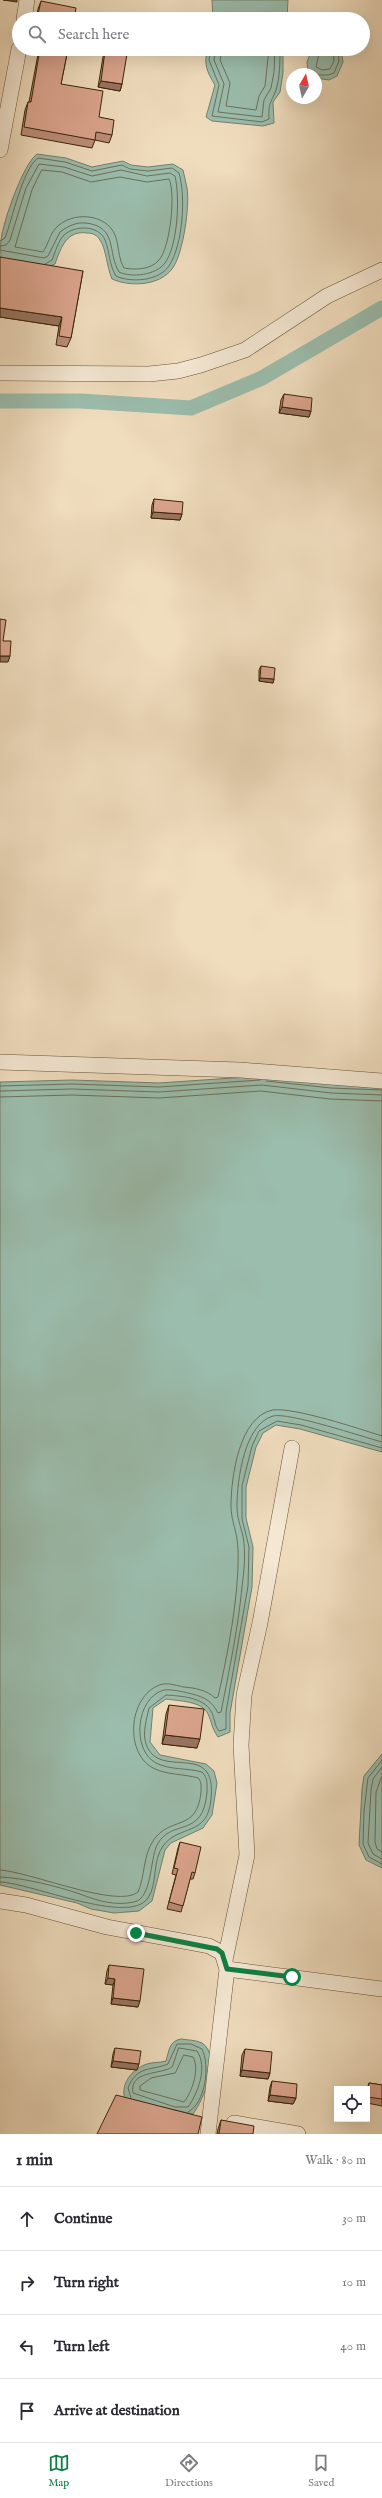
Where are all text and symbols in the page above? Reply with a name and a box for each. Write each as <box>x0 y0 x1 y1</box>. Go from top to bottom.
search box <box>12 12 370 56</box>
icon: search <box>26 23 48 45</box>
text: Search here <box>58 25 129 44</box>
north arrow <box>286 68 322 104</box>
route end <box>127 1924 145 1942</box>
route start <box>283 1968 301 1986</box>
map controls <box>334 2086 370 2122</box>
button: locate <box>334 2086 370 2122</box>
text: 1 min <box>16 2150 53 2171</box>
text: Walk · 80 m <box>305 2152 366 2169</box>
icon: ahead <box>16 2208 38 2230</box>
text: Continue <box>54 2209 112 2228</box>
text: 30 m <box>342 2210 366 2227</box>
icon: right <box>16 2272 38 2294</box>
text: Turn right <box>54 2273 119 2292</box>
text: 10 m <box>342 2274 366 2291</box>
icon: left <box>16 2336 38 2358</box>
text: Turn left <box>54 2337 110 2356</box>
text: 40 m <box>340 2338 366 2355</box>
icon: arrive <box>16 2400 38 2422</box>
text: Arrive at destination <box>54 2401 180 2420</box>
tab: Map <box>48 2452 70 2490</box>
tab: Directions <box>165 2452 213 2490</box>
tab: Saved <box>308 2452 334 2490</box>

